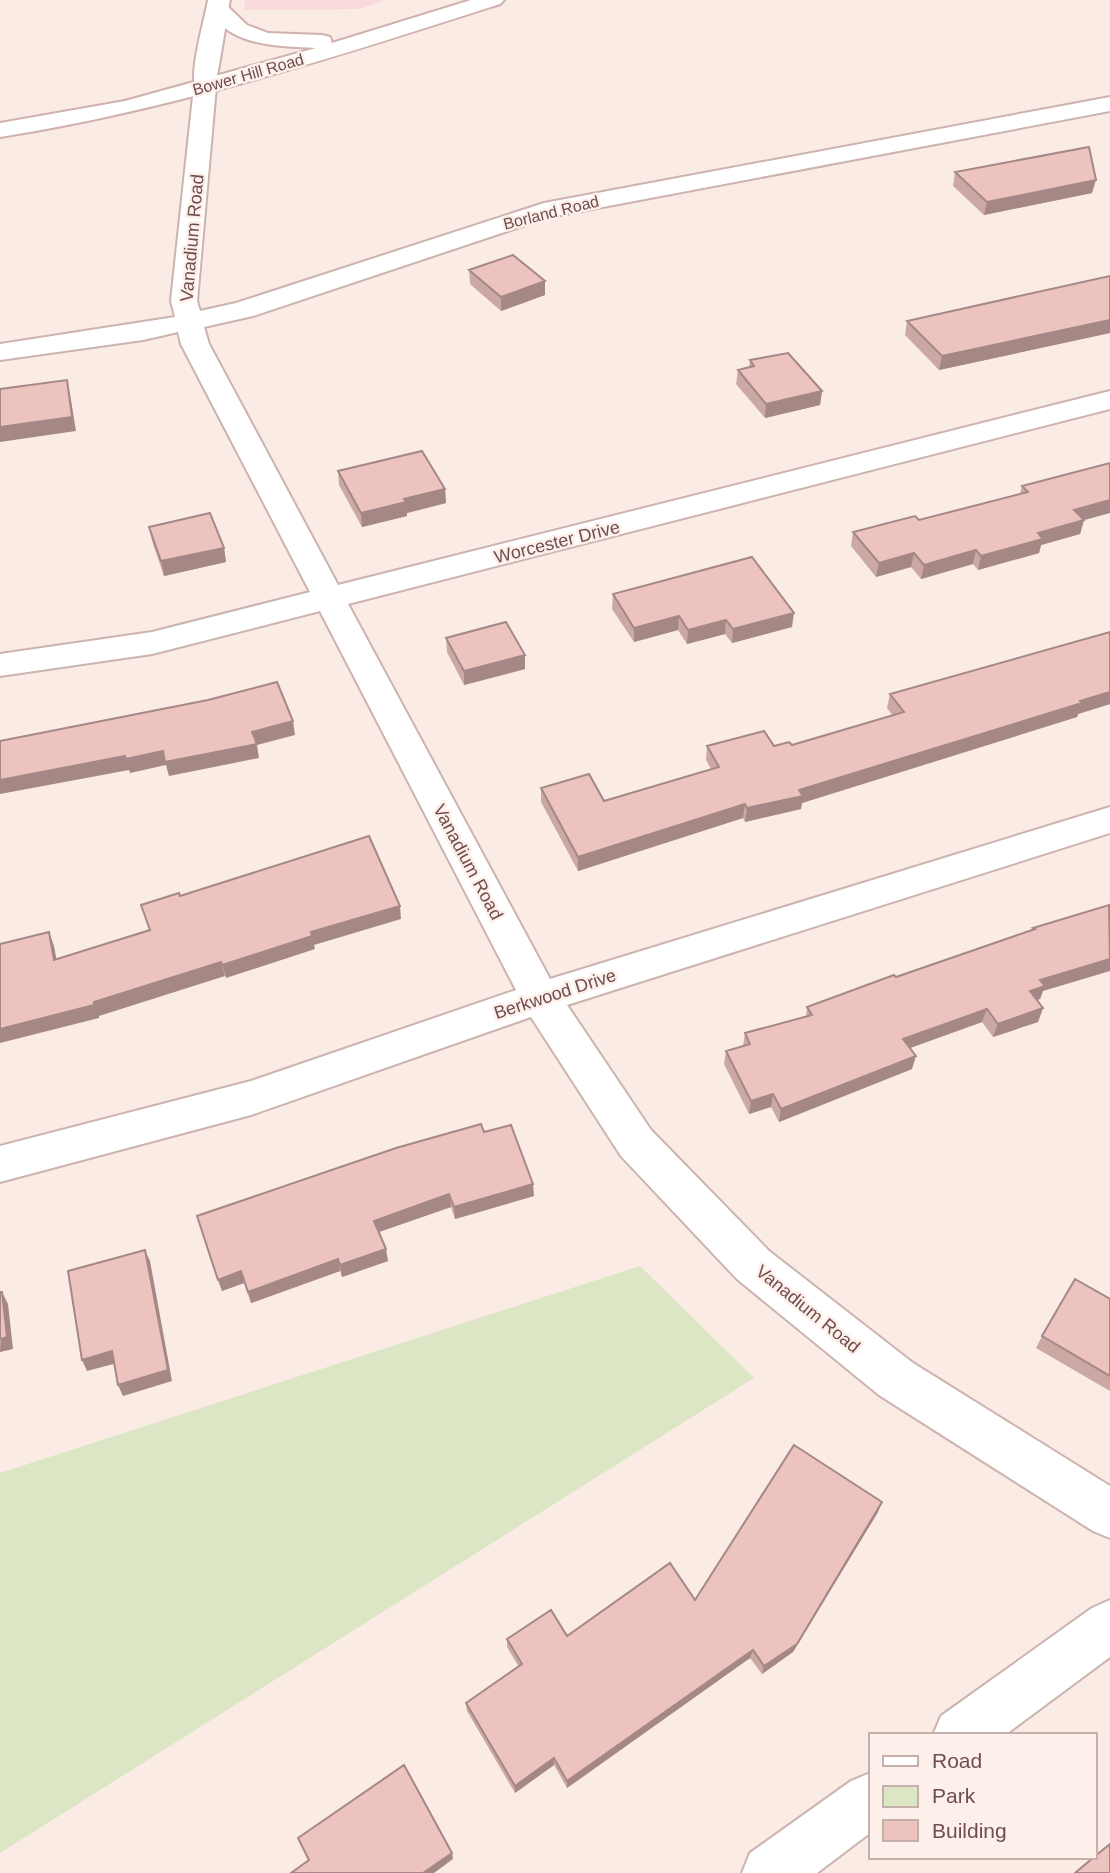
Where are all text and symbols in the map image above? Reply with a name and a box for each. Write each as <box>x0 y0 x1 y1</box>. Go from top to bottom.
street label: Bower Hill Road <box>191 50 306 98</box>
street label: Vanadium Road <box>176 173 208 303</box>
street label: Borland Road <box>502 192 601 233</box>
street label: Worcester Drive <box>492 517 622 567</box>
street label: Vanadium Road <box>429 801 507 923</box>
street label: Berkwood Drive <box>491 965 619 1023</box>
street label: Vanadium Road <box>752 1261 864 1357</box>
legend <box>869 1733 1096 1859</box>
text: Road <box>932 1749 982 1772</box>
text: Park <box>932 1784 976 1807</box>
text: Building <box>932 1819 1007 1842</box>

